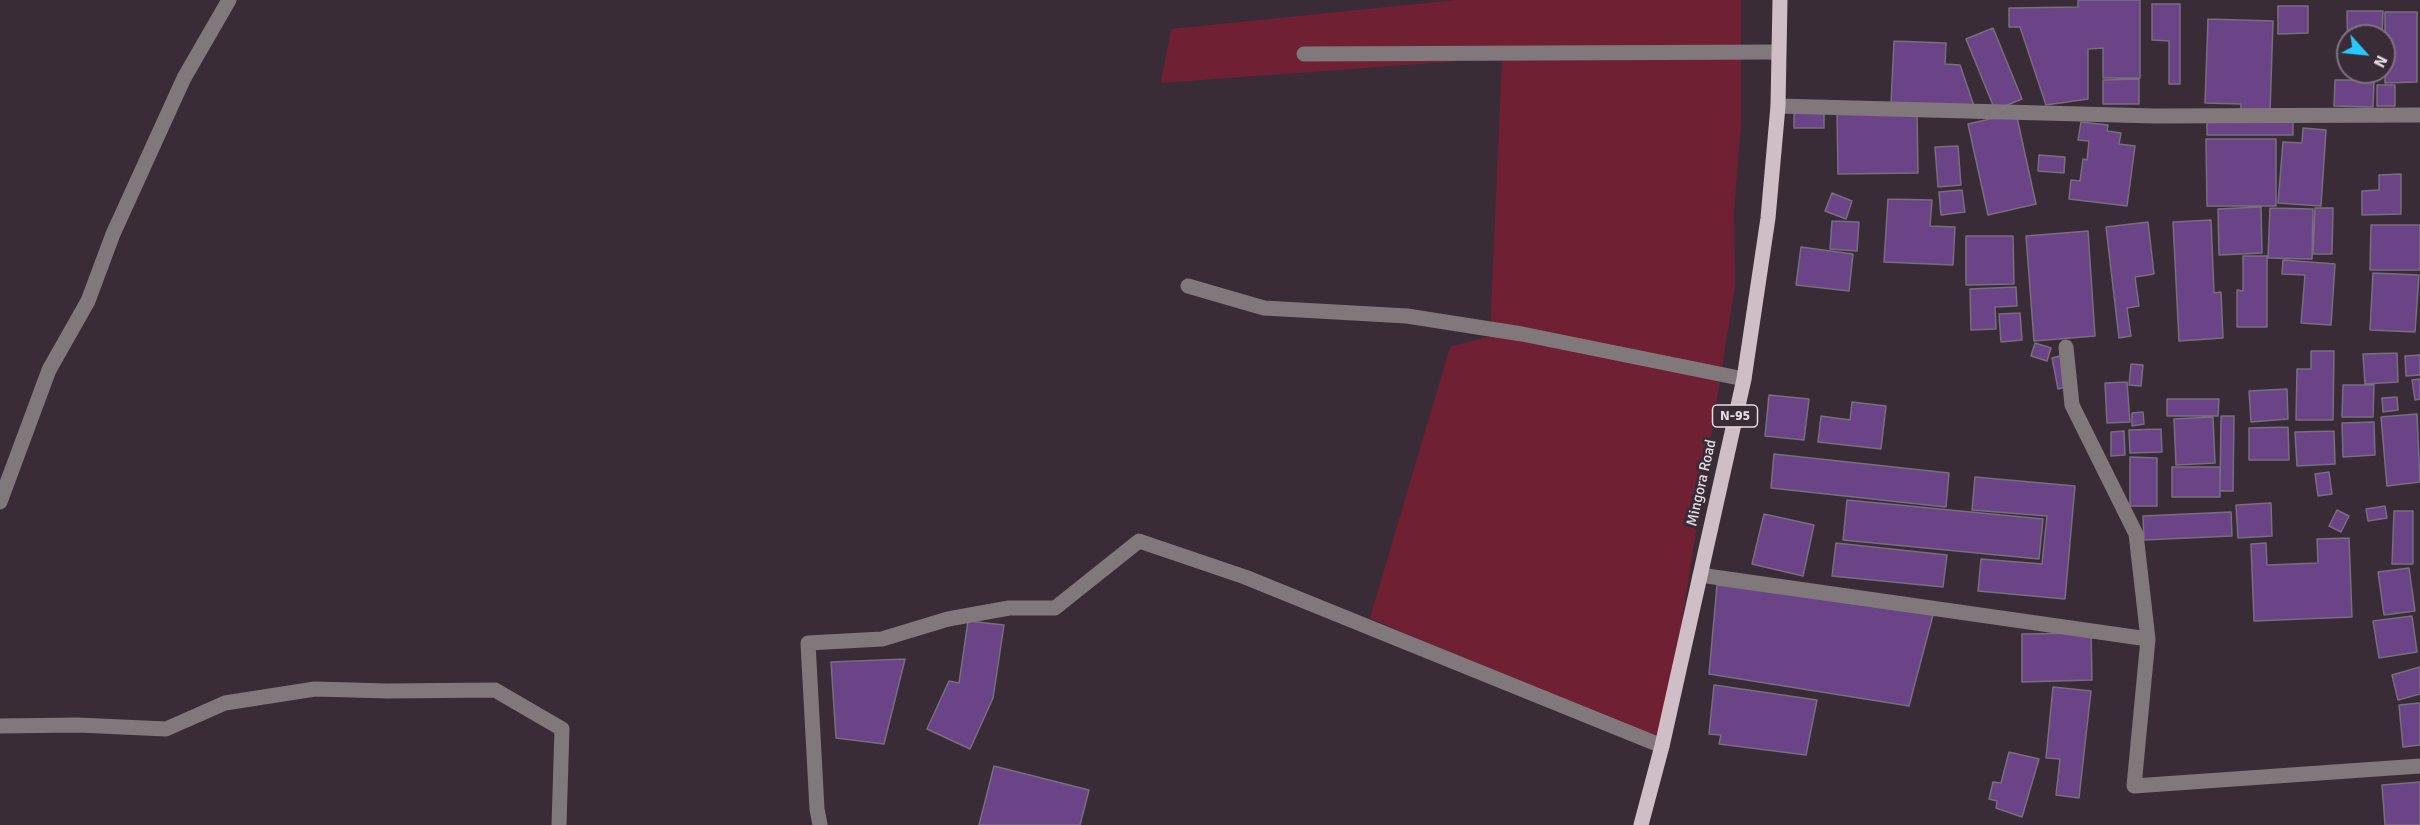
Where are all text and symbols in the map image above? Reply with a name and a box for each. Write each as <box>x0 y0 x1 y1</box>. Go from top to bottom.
north arrow <box>2336 24 2396 84</box>
text: N <box>2369 52 2392 71</box>
road number: N-95 <box>1712 405 1758 427</box>
street label: Mingora Road <box>1683 438 1721 528</box>

